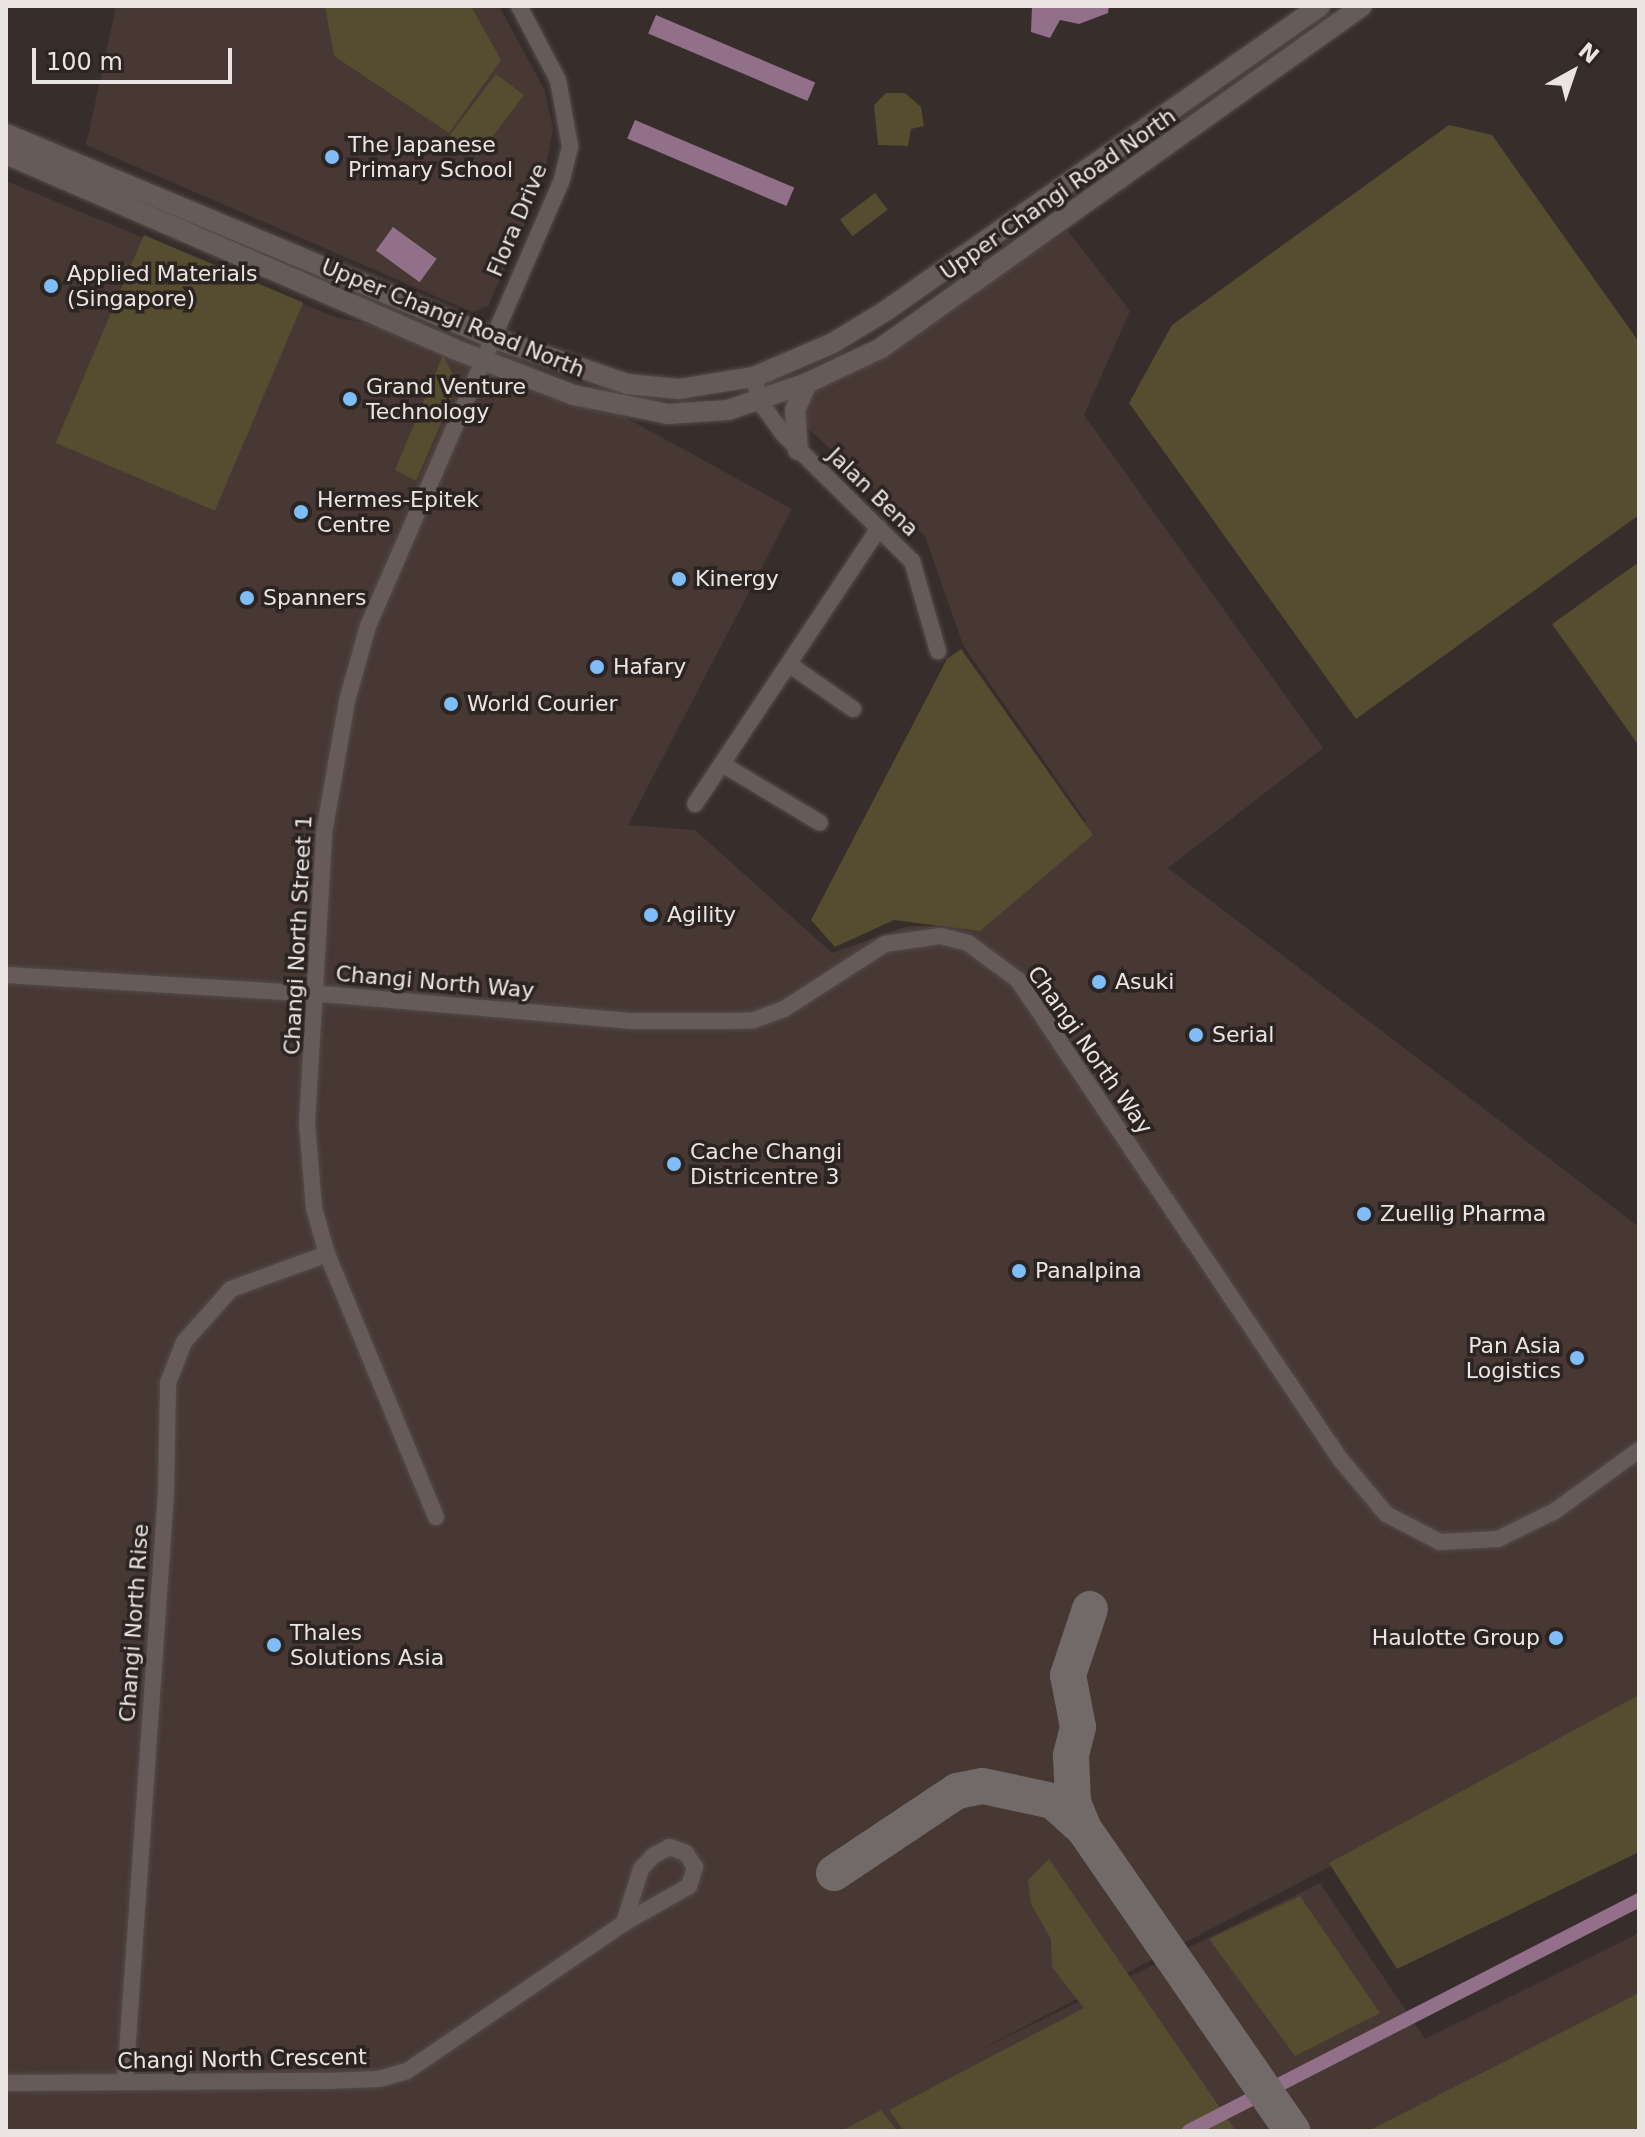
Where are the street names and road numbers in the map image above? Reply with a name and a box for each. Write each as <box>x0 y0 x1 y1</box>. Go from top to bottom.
street label: Upper Changi Road North <box>935 103 1181 285</box>
street label: Flora Drive <box>481 159 553 281</box>
street label: Upper Changi Road North <box>318 253 588 383</box>
street label: Jalan Bena <box>822 442 924 542</box>
street label: Changi North Street 1 <box>279 814 317 1056</box>
street label: Changi North Way <box>335 960 535 1004</box>
street label: Changi North Way <box>1022 961 1158 1139</box>
street label: Changi North Rise <box>114 1523 154 1723</box>
street label: Changi North Crescent <box>117 2044 367 2074</box>

